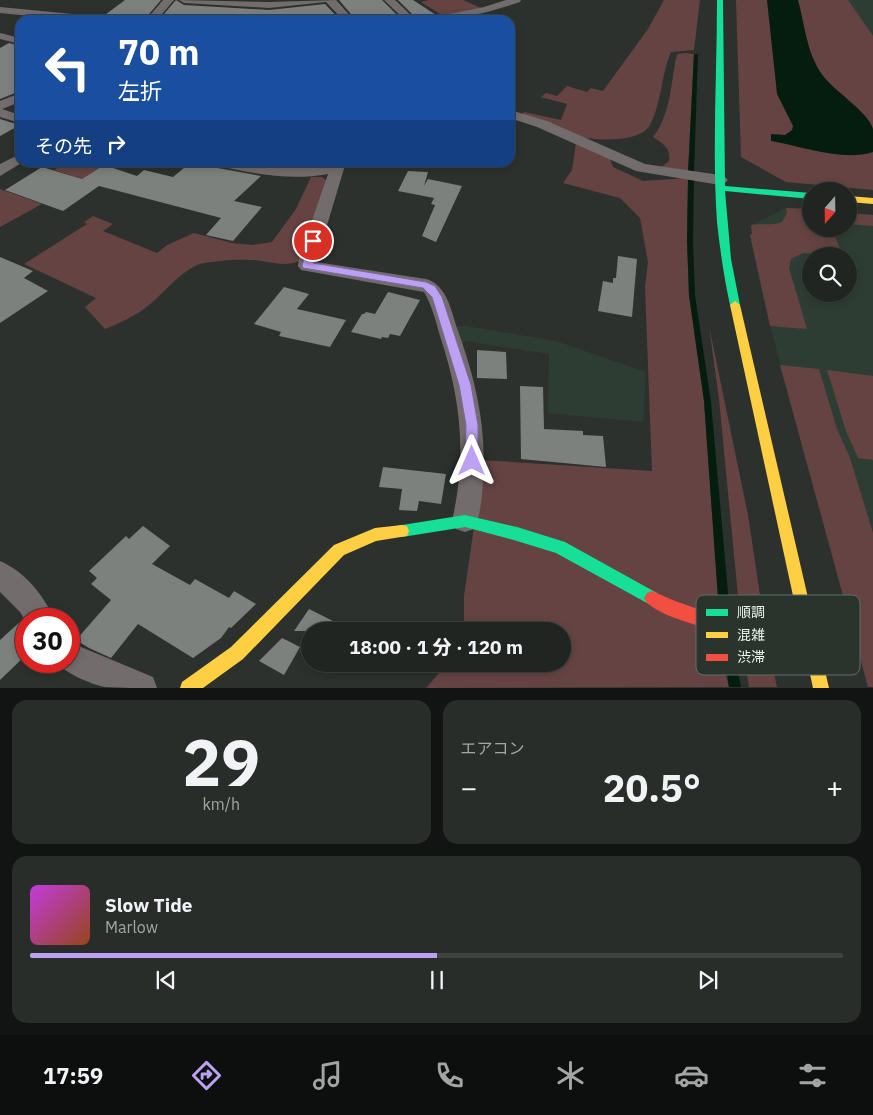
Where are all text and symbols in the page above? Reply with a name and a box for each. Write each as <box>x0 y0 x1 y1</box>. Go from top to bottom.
text: 70 m <box>118 29 200 75</box>
icon: left <box>35 35 100 100</box>
text: 左折 <box>118 76 162 105</box>
icon: right <box>102 130 130 158</box>
text: その先 <box>35 134 92 158</box>
north arrow <box>802 182 858 238</box>
map controls <box>802 182 857 302</box>
pin <box>292 220 334 262</box>
icon: arrive <box>299 227 327 255</box>
button: search <box>802 247 857 302</box>
position arrow <box>445 434 497 486</box>
legend <box>696 595 860 675</box>
text: 順調 <box>737 603 765 621</box>
speed limit sign: 30 <box>15 608 80 673</box>
text: 混雑 <box>737 626 765 644</box>
text: 18:00 · 1 分 · 120 m <box>349 635 523 659</box>
text: 渋滞 <box>737 648 765 666</box>
text: 29 <box>182 719 260 804</box>
text: エアコン <box>461 738 525 758</box>
text: 20.5° <box>603 763 701 812</box>
text: − <box>461 769 477 806</box>
text: + <box>826 769 843 806</box>
text: km/h <box>202 794 240 814</box>
text: Slow Tide <box>105 893 192 917</box>
text: Marlow <box>105 917 158 937</box>
icon: previous <box>152 966 180 994</box>
icon: pause <box>423 966 451 994</box>
icon: next <box>694 966 722 994</box>
icon: directions <box>189 1058 224 1093</box>
icon: music <box>310 1058 345 1093</box>
icon: phone <box>432 1058 467 1093</box>
icon: climate <box>553 1058 588 1093</box>
icon: car <box>674 1058 709 1093</box>
icon: filters <box>795 1058 830 1093</box>
text: 17:59 <box>43 1061 103 1090</box>

